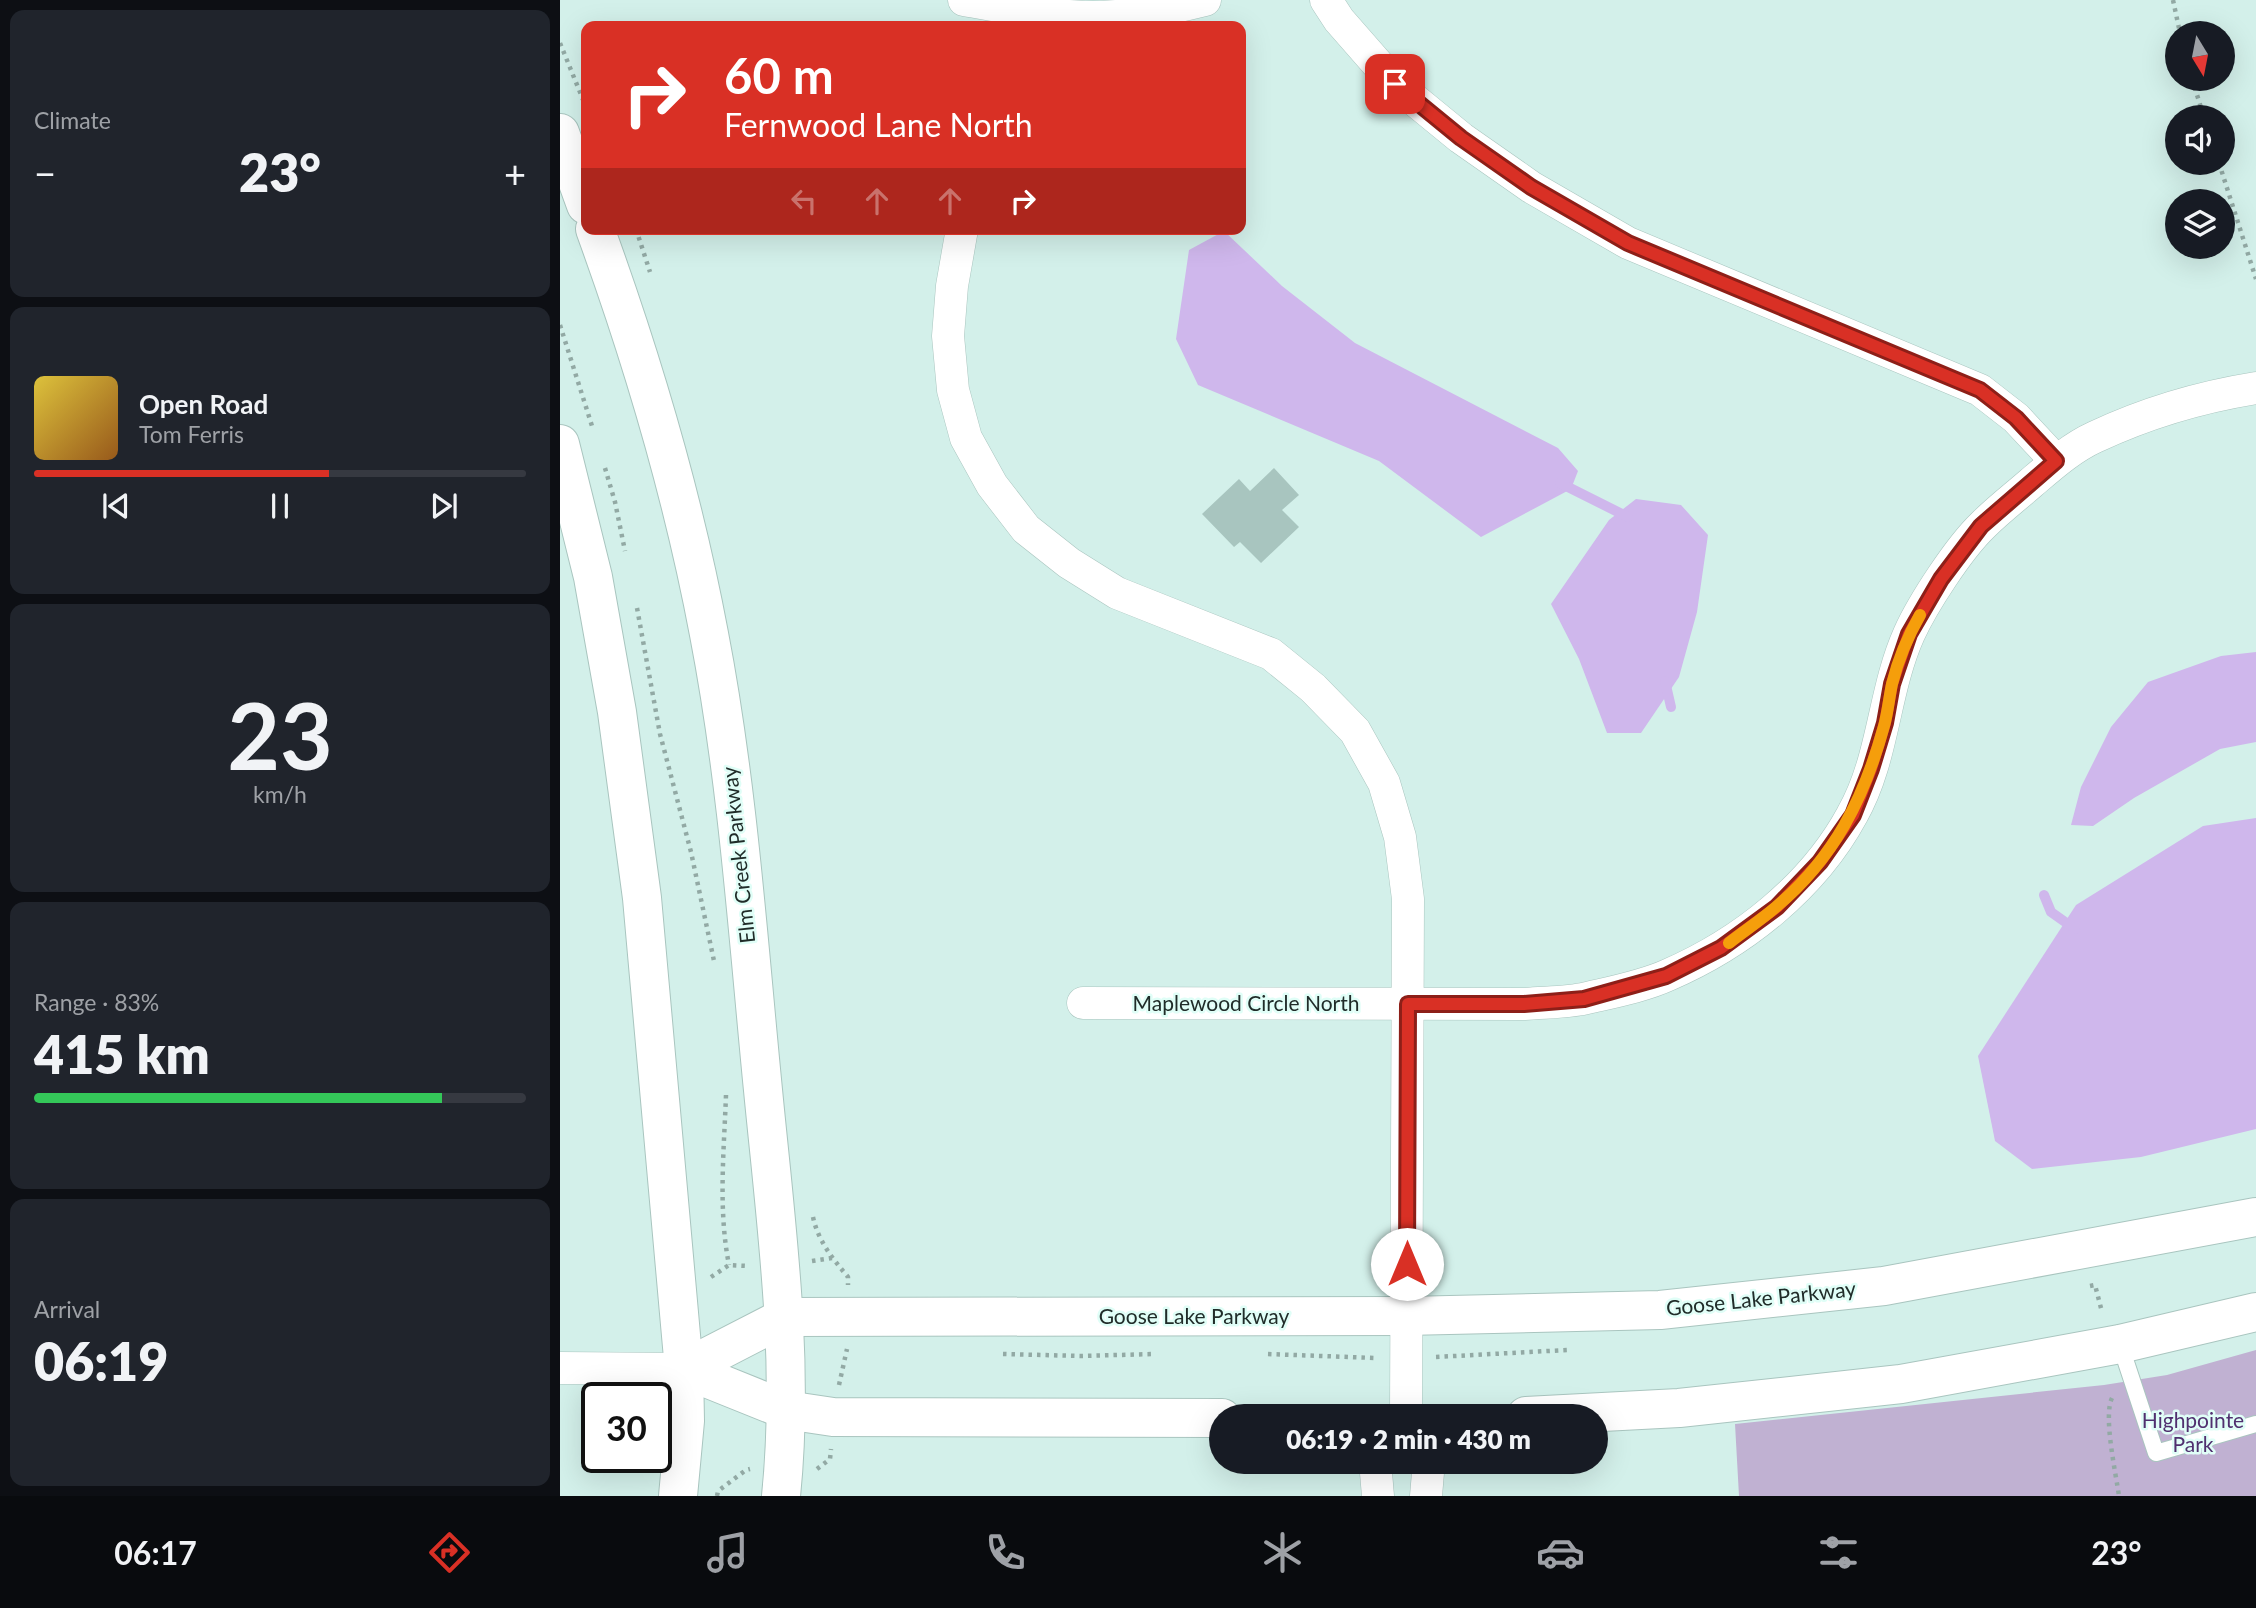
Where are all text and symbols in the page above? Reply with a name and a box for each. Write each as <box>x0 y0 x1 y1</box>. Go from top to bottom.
north arrow <box>2165 21 2235 91</box>
map controls <box>2165 21 2235 259</box>
text: 60 m <box>724 46 834 104</box>
icon: right <box>609 49 700 140</box>
pin <box>1365 54 1425 114</box>
icon: arrive <box>1376 65 1414 103</box>
text: Fernwood Lane North <box>724 105 1033 144</box>
button: sound <box>2165 105 2235 175</box>
text: Climate <box>34 106 111 134</box>
text: 23° <box>239 141 321 203</box>
text: − <box>34 150 56 196</box>
text: + <box>504 150 526 196</box>
icon: left <box>785 182 823 220</box>
icon: ahead <box>858 182 896 220</box>
icon: ahead <box>931 182 969 220</box>
icon: right <box>1004 182 1042 220</box>
button: layers <box>2165 189 2235 259</box>
text: Open Road <box>139 388 268 420</box>
text: Tom Ferris <box>139 420 244 448</box>
icon: previous <box>97 487 135 525</box>
icon: pause <box>261 487 299 525</box>
icon: next <box>425 487 463 525</box>
text: 23 <box>227 680 333 789</box>
street label: Elm Creek Parkway <box>716 765 759 945</box>
text: km/h <box>253 780 307 808</box>
text: Range · 83% <box>34 988 159 1016</box>
street label: Maplewood Circle North <box>1133 990 1359 1015</box>
text: 415 km <box>34 1023 210 1085</box>
position arrow <box>1370 1227 1444 1301</box>
street label: Goose Lake Parkway <box>1665 1275 1857 1320</box>
text: Arrival <box>34 1295 100 1323</box>
street label: Goose Lake Parkway <box>1099 1303 1290 1328</box>
text: 06:19 <box>34 1330 168 1392</box>
speed limit sign: 30 <box>581 1382 672 1473</box>
park label: Highpointe Park <box>2142 1407 2244 1456</box>
text: 06:19 · 2 min · 430 m <box>1286 1423 1531 1455</box>
icon: directions <box>425 1528 474 1577</box>
icon: music <box>703 1528 752 1577</box>
icon: phone <box>981 1528 1030 1577</box>
icon: climate <box>1258 1528 1307 1577</box>
icon: car <box>1536 1528 1585 1577</box>
icon: filters <box>1814 1528 1863 1577</box>
text: 06:17 <box>114 1533 197 1572</box>
text: 23° <box>2091 1533 2142 1572</box>

